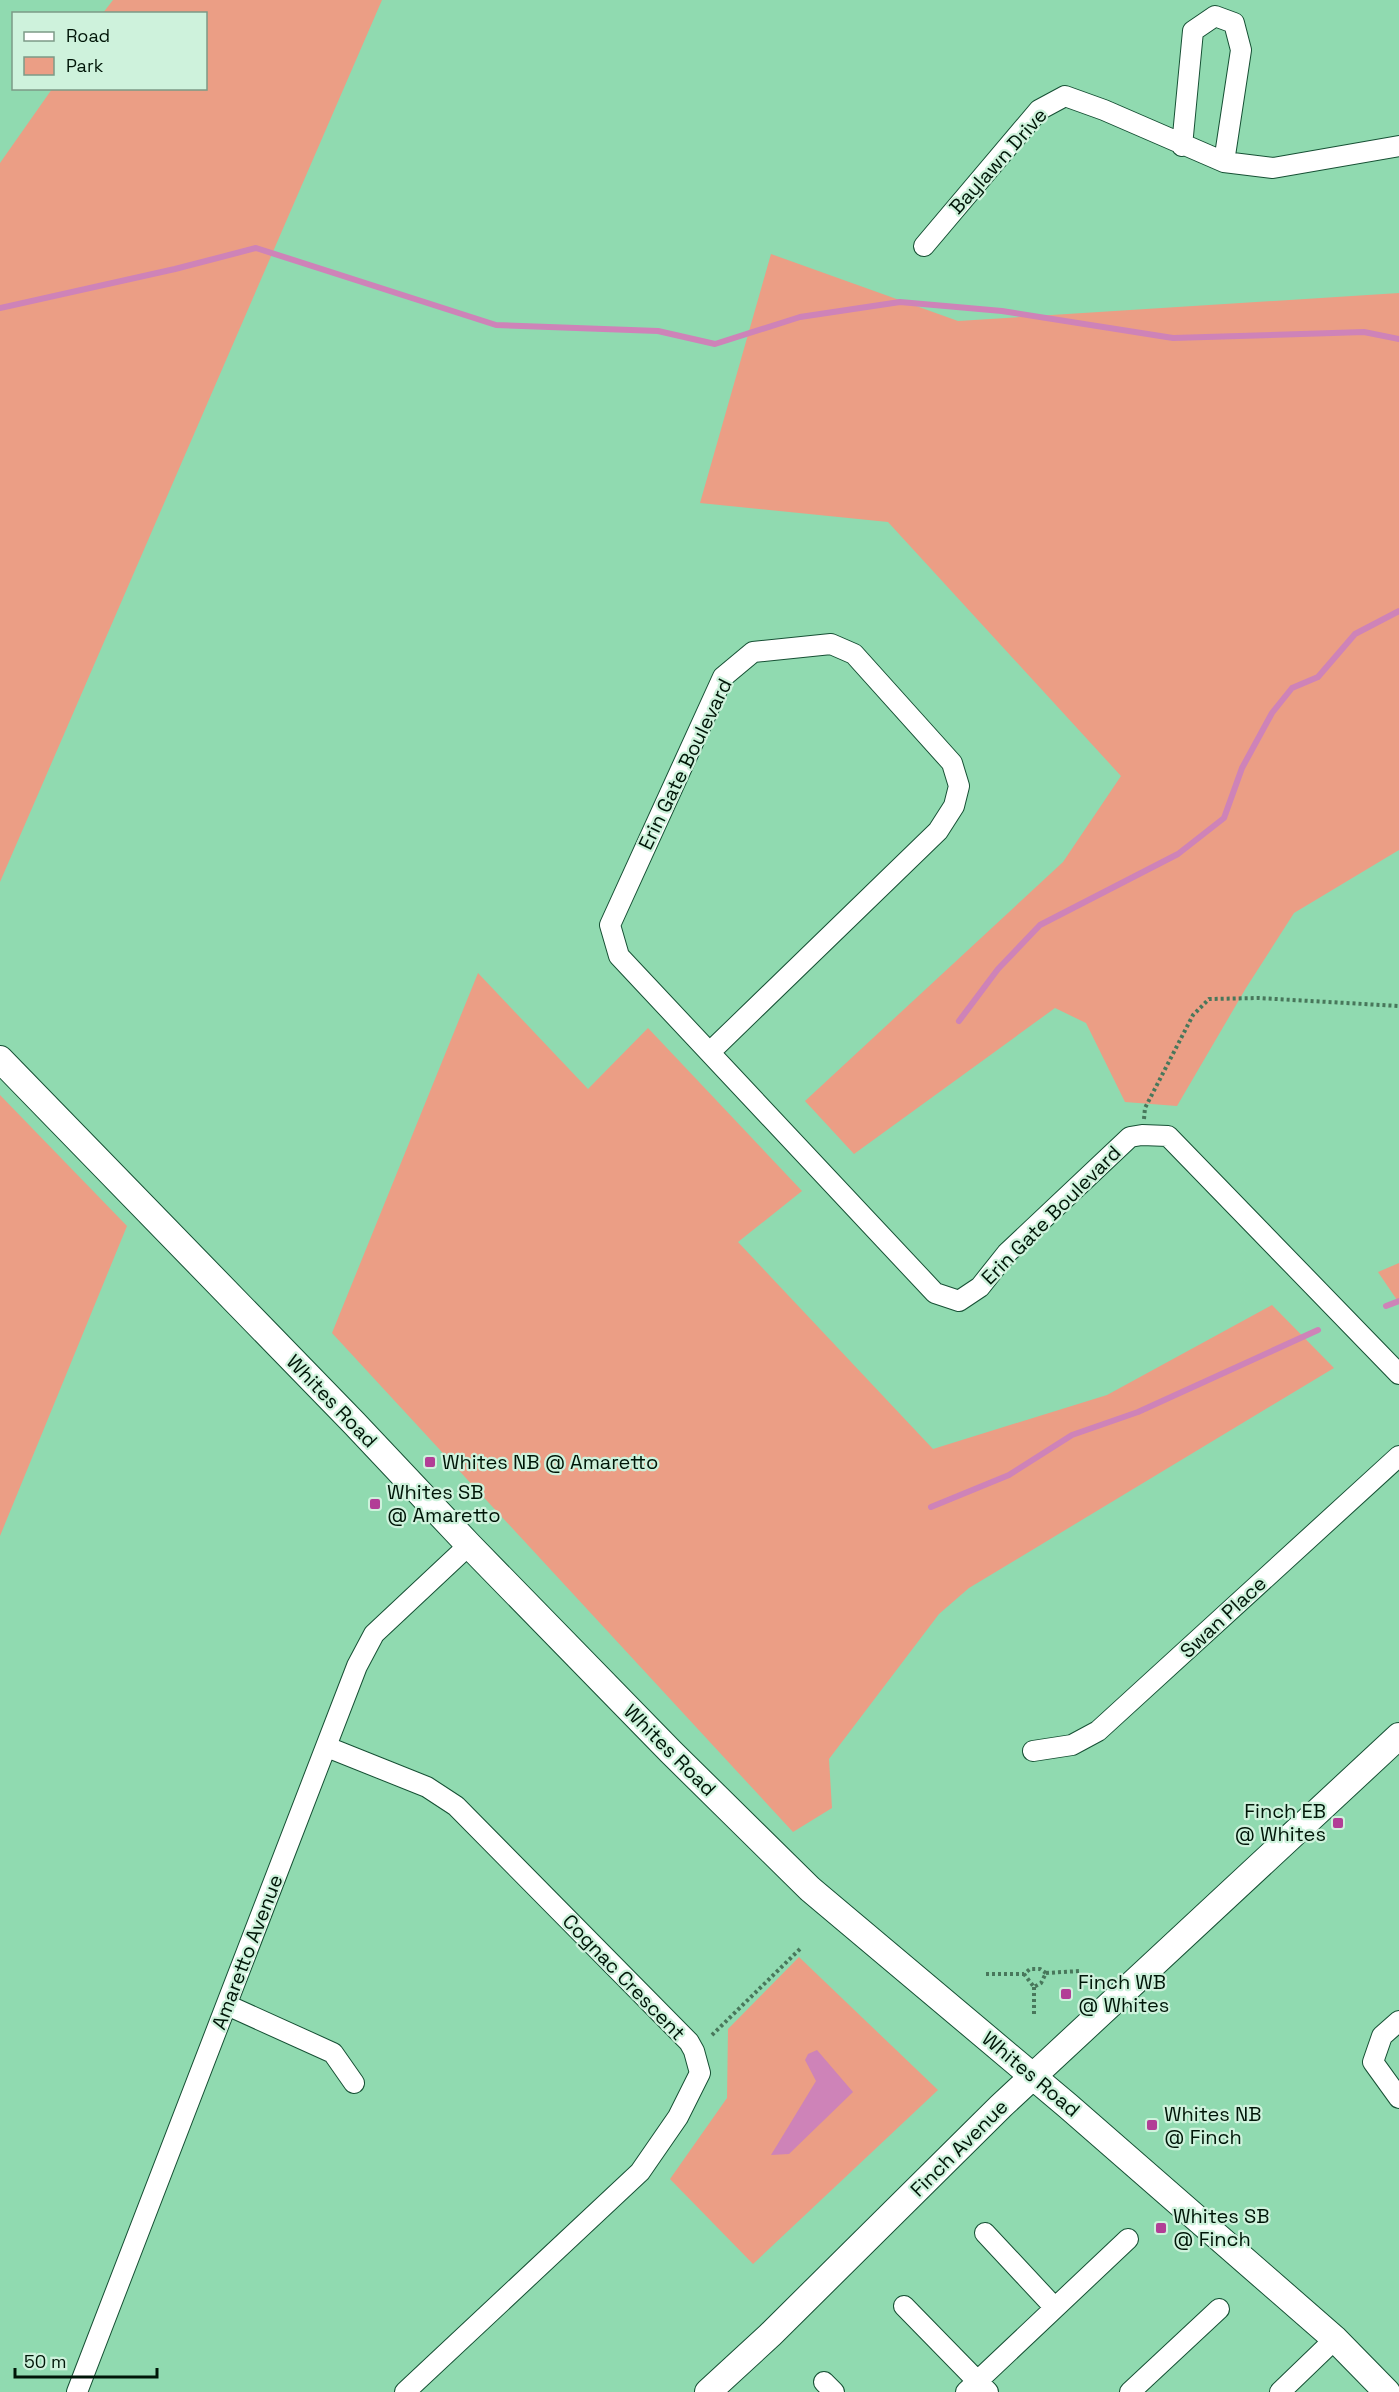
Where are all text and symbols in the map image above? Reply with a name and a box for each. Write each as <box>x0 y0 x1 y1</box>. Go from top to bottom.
legend <box>12 12 207 90</box>
text: Road <box>66 24 110 47</box>
text: Park <box>66 54 104 77</box>
street label: Baylawn Drive <box>943 102 1053 220</box>
street label: Erin Gate Boulevard <box>632 674 738 854</box>
street label: Erin Gate Boulevard <box>976 1140 1126 1290</box>
street label: Whites Road <box>281 1349 383 1453</box>
place label: Whites NB @ Amaretto <box>442 1449 658 1475</box>
marker: Whites NB @ Amaretto <box>423 1455 437 1469</box>
place label: Whites SB @ Amaretto <box>387 1479 501 1528</box>
marker: Whites SB @ Amaretto <box>368 1497 382 1511</box>
street label: Swan Place <box>1174 1570 1272 1664</box>
street label: Whites Road <box>618 1698 722 1802</box>
place label: Finch EB @ Whites <box>1235 1798 1326 1847</box>
marker: Finch EB @ Whites <box>1331 1816 1345 1830</box>
street label: Amaretto Avenue <box>206 1871 288 2033</box>
street label: Cognac Crescent <box>557 1908 691 2046</box>
place label: Finch WB @ Whites <box>1078 1969 1169 2018</box>
marker: Finch WB @ Whites <box>1059 1987 1073 2001</box>
street label: Whites Road <box>977 2025 1085 2123</box>
street label: Finch Avenue <box>905 2094 1013 2202</box>
place label: Whites NB @ Finch <box>1164 2101 1262 2150</box>
marker: Whites NB @ Finch <box>1145 2118 1159 2132</box>
place label: Whites SB @ Finch <box>1173 2203 1269 2252</box>
marker: Whites SB @ Finch <box>1154 2221 1168 2235</box>
scale bar <box>15 2341 158 2379</box>
text: 50 m <box>24 2350 66 2373</box>

